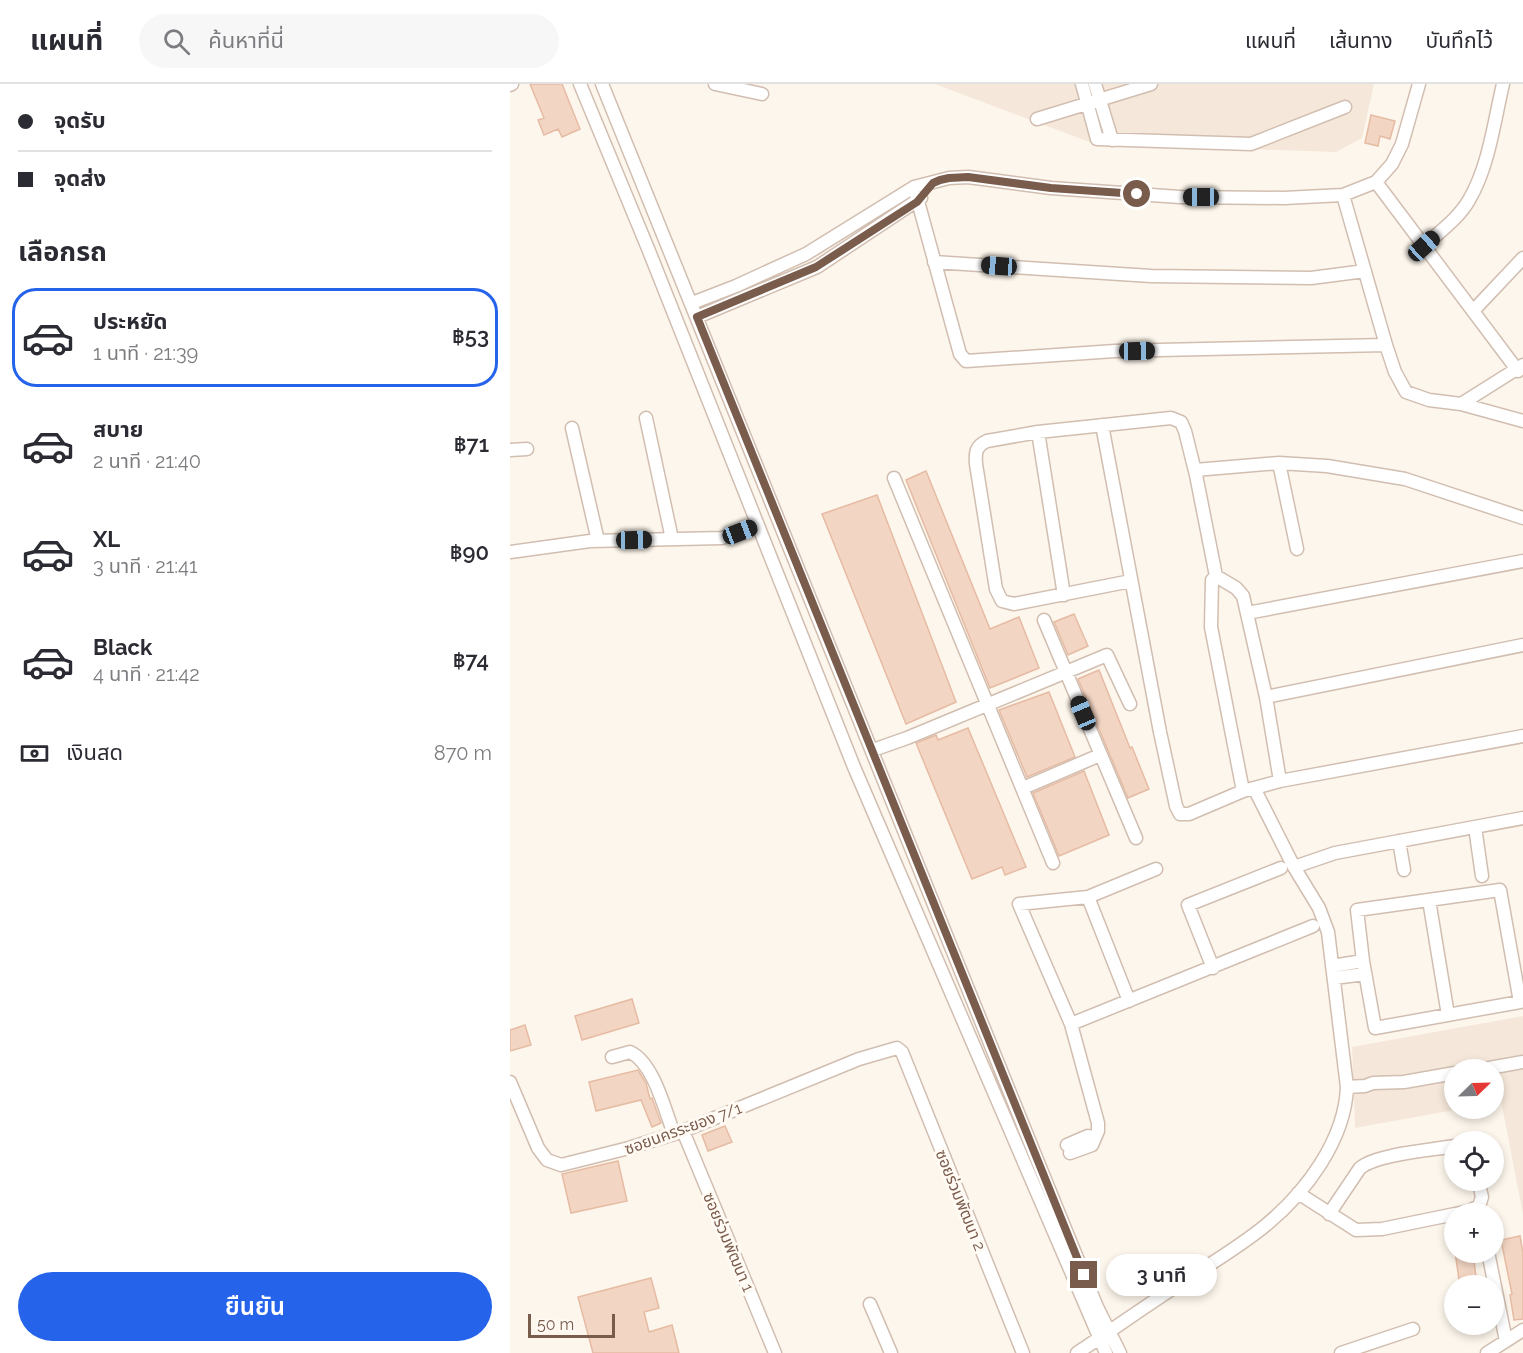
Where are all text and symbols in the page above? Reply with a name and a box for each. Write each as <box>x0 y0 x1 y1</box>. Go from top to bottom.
search box <box>139 14 559 68</box>
text: แผนที่ <box>30 24 103 57</box>
icon: search <box>160 25 193 58</box>
text: ค้นหาที่นี่ <box>208 27 284 53</box>
text: แผนที่ <box>1245 28 1296 53</box>
text: เส้นทาง <box>1329 28 1393 53</box>
text: บันทึกไว้ <box>1426 28 1493 53</box>
text: จุดรับ <box>54 107 106 133</box>
text: จุดส่ง <box>54 165 106 191</box>
route start <box>1123 180 1150 207</box>
car <box>1183 188 1219 206</box>
car <box>1405 227 1443 265</box>
text: เลือกรถ <box>18 236 107 267</box>
car <box>980 256 1018 276</box>
text: ประหยัด <box>93 308 168 334</box>
icon: car <box>21 311 75 365</box>
text: ฿53 <box>452 323 489 349</box>
text: 1 นาที · 21:39 <box>93 341 198 365</box>
car <box>1119 342 1155 360</box>
text: สบาย <box>93 416 143 442</box>
icon: car <box>21 419 75 473</box>
text: ฿71 <box>454 431 489 457</box>
text: 2 นาที · 21:40 <box>93 449 201 473</box>
car <box>720 517 760 547</box>
text: XL <box>93 526 120 552</box>
icon: car <box>21 527 75 581</box>
car <box>616 531 652 549</box>
text: ฿90 <box>450 539 489 565</box>
text: 3 นาที · 21:41 <box>93 554 198 578</box>
text: Black <box>93 634 152 660</box>
icon: car <box>21 635 75 689</box>
text: ฿74 <box>453 647 489 673</box>
text: 4 นาที · 21:42 <box>93 662 200 686</box>
car <box>1068 693 1098 733</box>
icon: cash <box>18 737 51 770</box>
text: เงินสด <box>66 739 123 765</box>
text: 870 m <box>434 741 492 765</box>
north arrow <box>1444 1059 1504 1119</box>
map controls <box>1444 1059 1504 1335</box>
street label: ซอยนครระยอง 7/1 <box>622 1098 745 1159</box>
button: locate <box>1444 1131 1504 1191</box>
street label: ซอยร่วมพัฒนา 2 <box>932 1147 989 1254</box>
street label: ซอยร่วมพัฒนา 1 <box>699 1190 758 1295</box>
button: + <box>1444 1203 1504 1263</box>
callout: 3 นาที <box>1105 1254 1216 1296</box>
route end <box>1070 1261 1097 1288</box>
text: 3 นาที <box>1137 1263 1186 1287</box>
button: ยืนยัน <box>18 1272 492 1341</box>
button: − <box>1444 1275 1504 1335</box>
scale bar <box>528 1311 615 1338</box>
text: 50 m <box>537 1315 574 1334</box>

